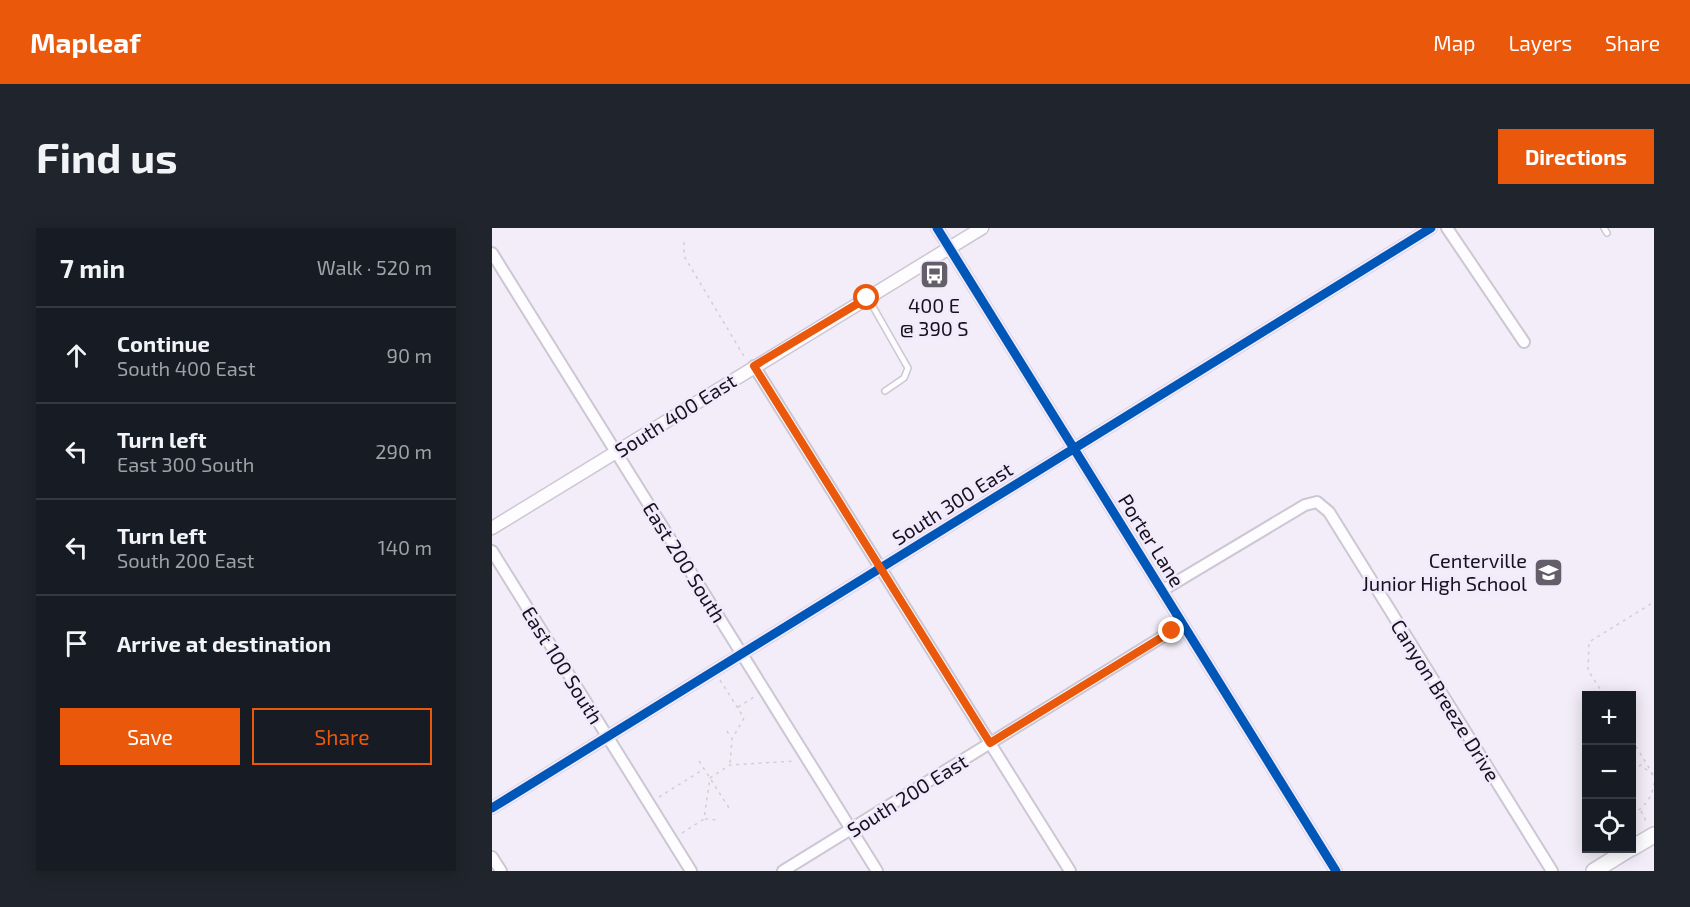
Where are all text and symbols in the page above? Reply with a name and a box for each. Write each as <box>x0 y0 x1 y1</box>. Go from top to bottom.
text: Mapleaf <box>30 25 141 59</box>
text: Map <box>1433 30 1475 55</box>
text: Layers <box>1508 30 1572 55</box>
text: Share <box>1605 30 1660 55</box>
button: Directions <box>1498 129 1654 184</box>
text: Find us <box>36 131 178 181</box>
text: 7 min <box>60 252 125 283</box>
text: Walk · 520 m <box>317 255 432 279</box>
bus stop icon: 400 E @ 390 S <box>918 258 950 290</box>
route start <box>853 284 879 310</box>
place label: 400 E @ 390 S <box>899 293 969 340</box>
text: Continue <box>117 330 210 356</box>
icon: ahead <box>60 339 93 372</box>
text: 90 m <box>387 343 432 367</box>
text: South 400 East <box>117 356 256 380</box>
street label: South 400 East <box>610 368 740 462</box>
text: Turn left <box>117 426 206 452</box>
icon: left <box>60 435 93 468</box>
text: 290 m <box>375 439 432 463</box>
text: East 300 South <box>117 452 254 476</box>
street label: South 300 East <box>887 456 1017 550</box>
street label: Porter Lane <box>1114 489 1190 591</box>
street label: East 200 South <box>638 497 732 627</box>
text: Turn left <box>117 522 206 548</box>
icon: left <box>60 531 93 564</box>
text: 140 m <box>378 535 432 559</box>
text: South 200 East <box>117 548 254 572</box>
place label: Centerville Junior High School <box>1362 548 1527 595</box>
school or university icon: Centerville Junior High School <box>1532 556 1564 588</box>
street label: East 100 South <box>517 602 609 728</box>
street label: Canyon Breeze Drive <box>1386 615 1506 785</box>
route end <box>1158 617 1184 643</box>
icon: arrive <box>60 627 93 660</box>
text: Arrive at destination <box>117 630 331 656</box>
map controls <box>1582 691 1636 853</box>
button: + <box>1582 691 1636 745</box>
button: Save <box>60 708 240 765</box>
button: Share <box>252 708 432 765</box>
button: − <box>1582 745 1636 799</box>
street label: South 200 East <box>842 748 972 842</box>
button: locate <box>1582 799 1636 853</box>

